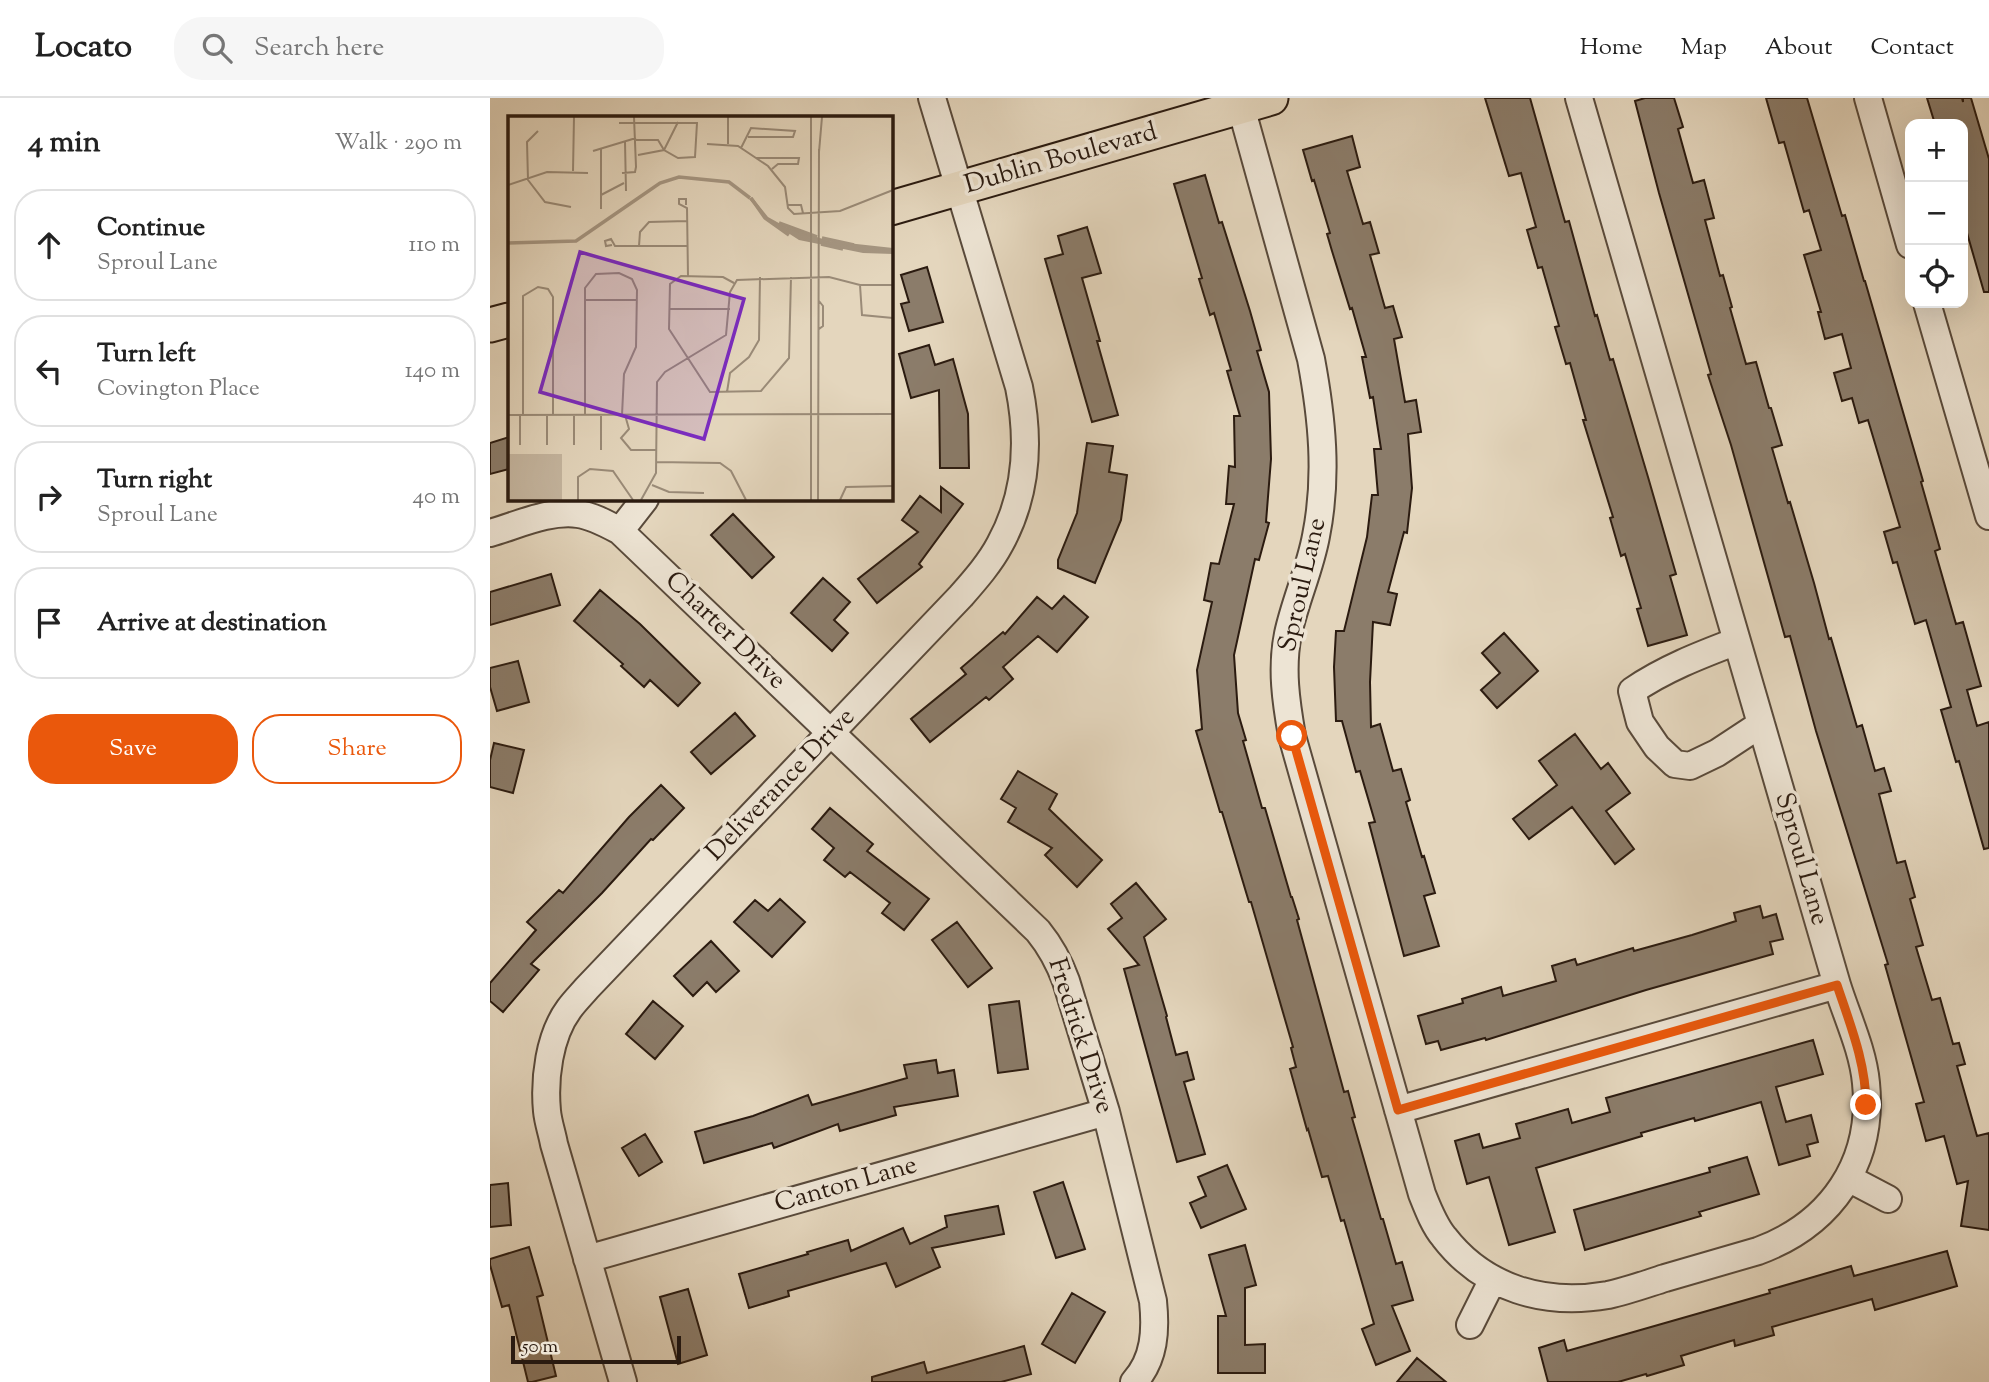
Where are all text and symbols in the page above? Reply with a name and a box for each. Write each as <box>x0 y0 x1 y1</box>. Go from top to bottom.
search box <box>174 17 664 80</box>
text: Locato <box>35 24 132 72</box>
icon: search <box>198 29 236 67</box>
text: Search here <box>254 30 384 67</box>
text: Home <box>1580 31 1643 65</box>
text: Map <box>1681 31 1727 65</box>
text: About <box>1765 31 1832 65</box>
text: Contact <box>1870 31 1954 65</box>
street label: Dublin Boulevard <box>960 114 1162 204</box>
inset map <box>508 116 892 500</box>
map controls <box>1905 119 1968 308</box>
button: + <box>1905 119 1968 182</box>
text: 4 min <box>28 122 101 165</box>
text: Walk · 290 m <box>334 127 462 160</box>
button: − <box>1905 182 1968 245</box>
text: Continue <box>97 210 205 247</box>
icon: ahead <box>30 226 68 264</box>
text: 110 m <box>409 229 460 262</box>
button: locate <box>1905 245 1968 308</box>
text: Sproul Lane <box>97 247 218 280</box>
text: Turn left <box>97 336 196 373</box>
icon: left <box>30 352 68 390</box>
text: 140 m <box>405 355 460 388</box>
text: Covington Place <box>97 373 260 406</box>
text: Turn right <box>97 462 212 499</box>
icon: right <box>30 478 68 516</box>
text: 40 m <box>413 481 460 514</box>
text: Sproul Lane <box>97 499 218 532</box>
street label: Sproul Lane <box>1270 514 1336 656</box>
street label: Charter Drive <box>656 563 794 699</box>
icon: arrive <box>30 604 68 642</box>
text: Arrive at destination <box>97 605 327 642</box>
street label: Deliverance Drive <box>698 700 864 870</box>
button: Save <box>28 714 238 784</box>
button: Share <box>252 714 462 784</box>
route start <box>1276 720 1307 751</box>
street label: Sproul Lane <box>1764 788 1838 930</box>
street label: Fredrick Drive <box>1037 954 1123 1118</box>
route end <box>1850 1089 1881 1120</box>
street label: Canton Lane <box>770 1147 922 1223</box>
scale bar <box>511 1333 681 1365</box>
text: 50 m <box>522 1334 558 1361</box>

